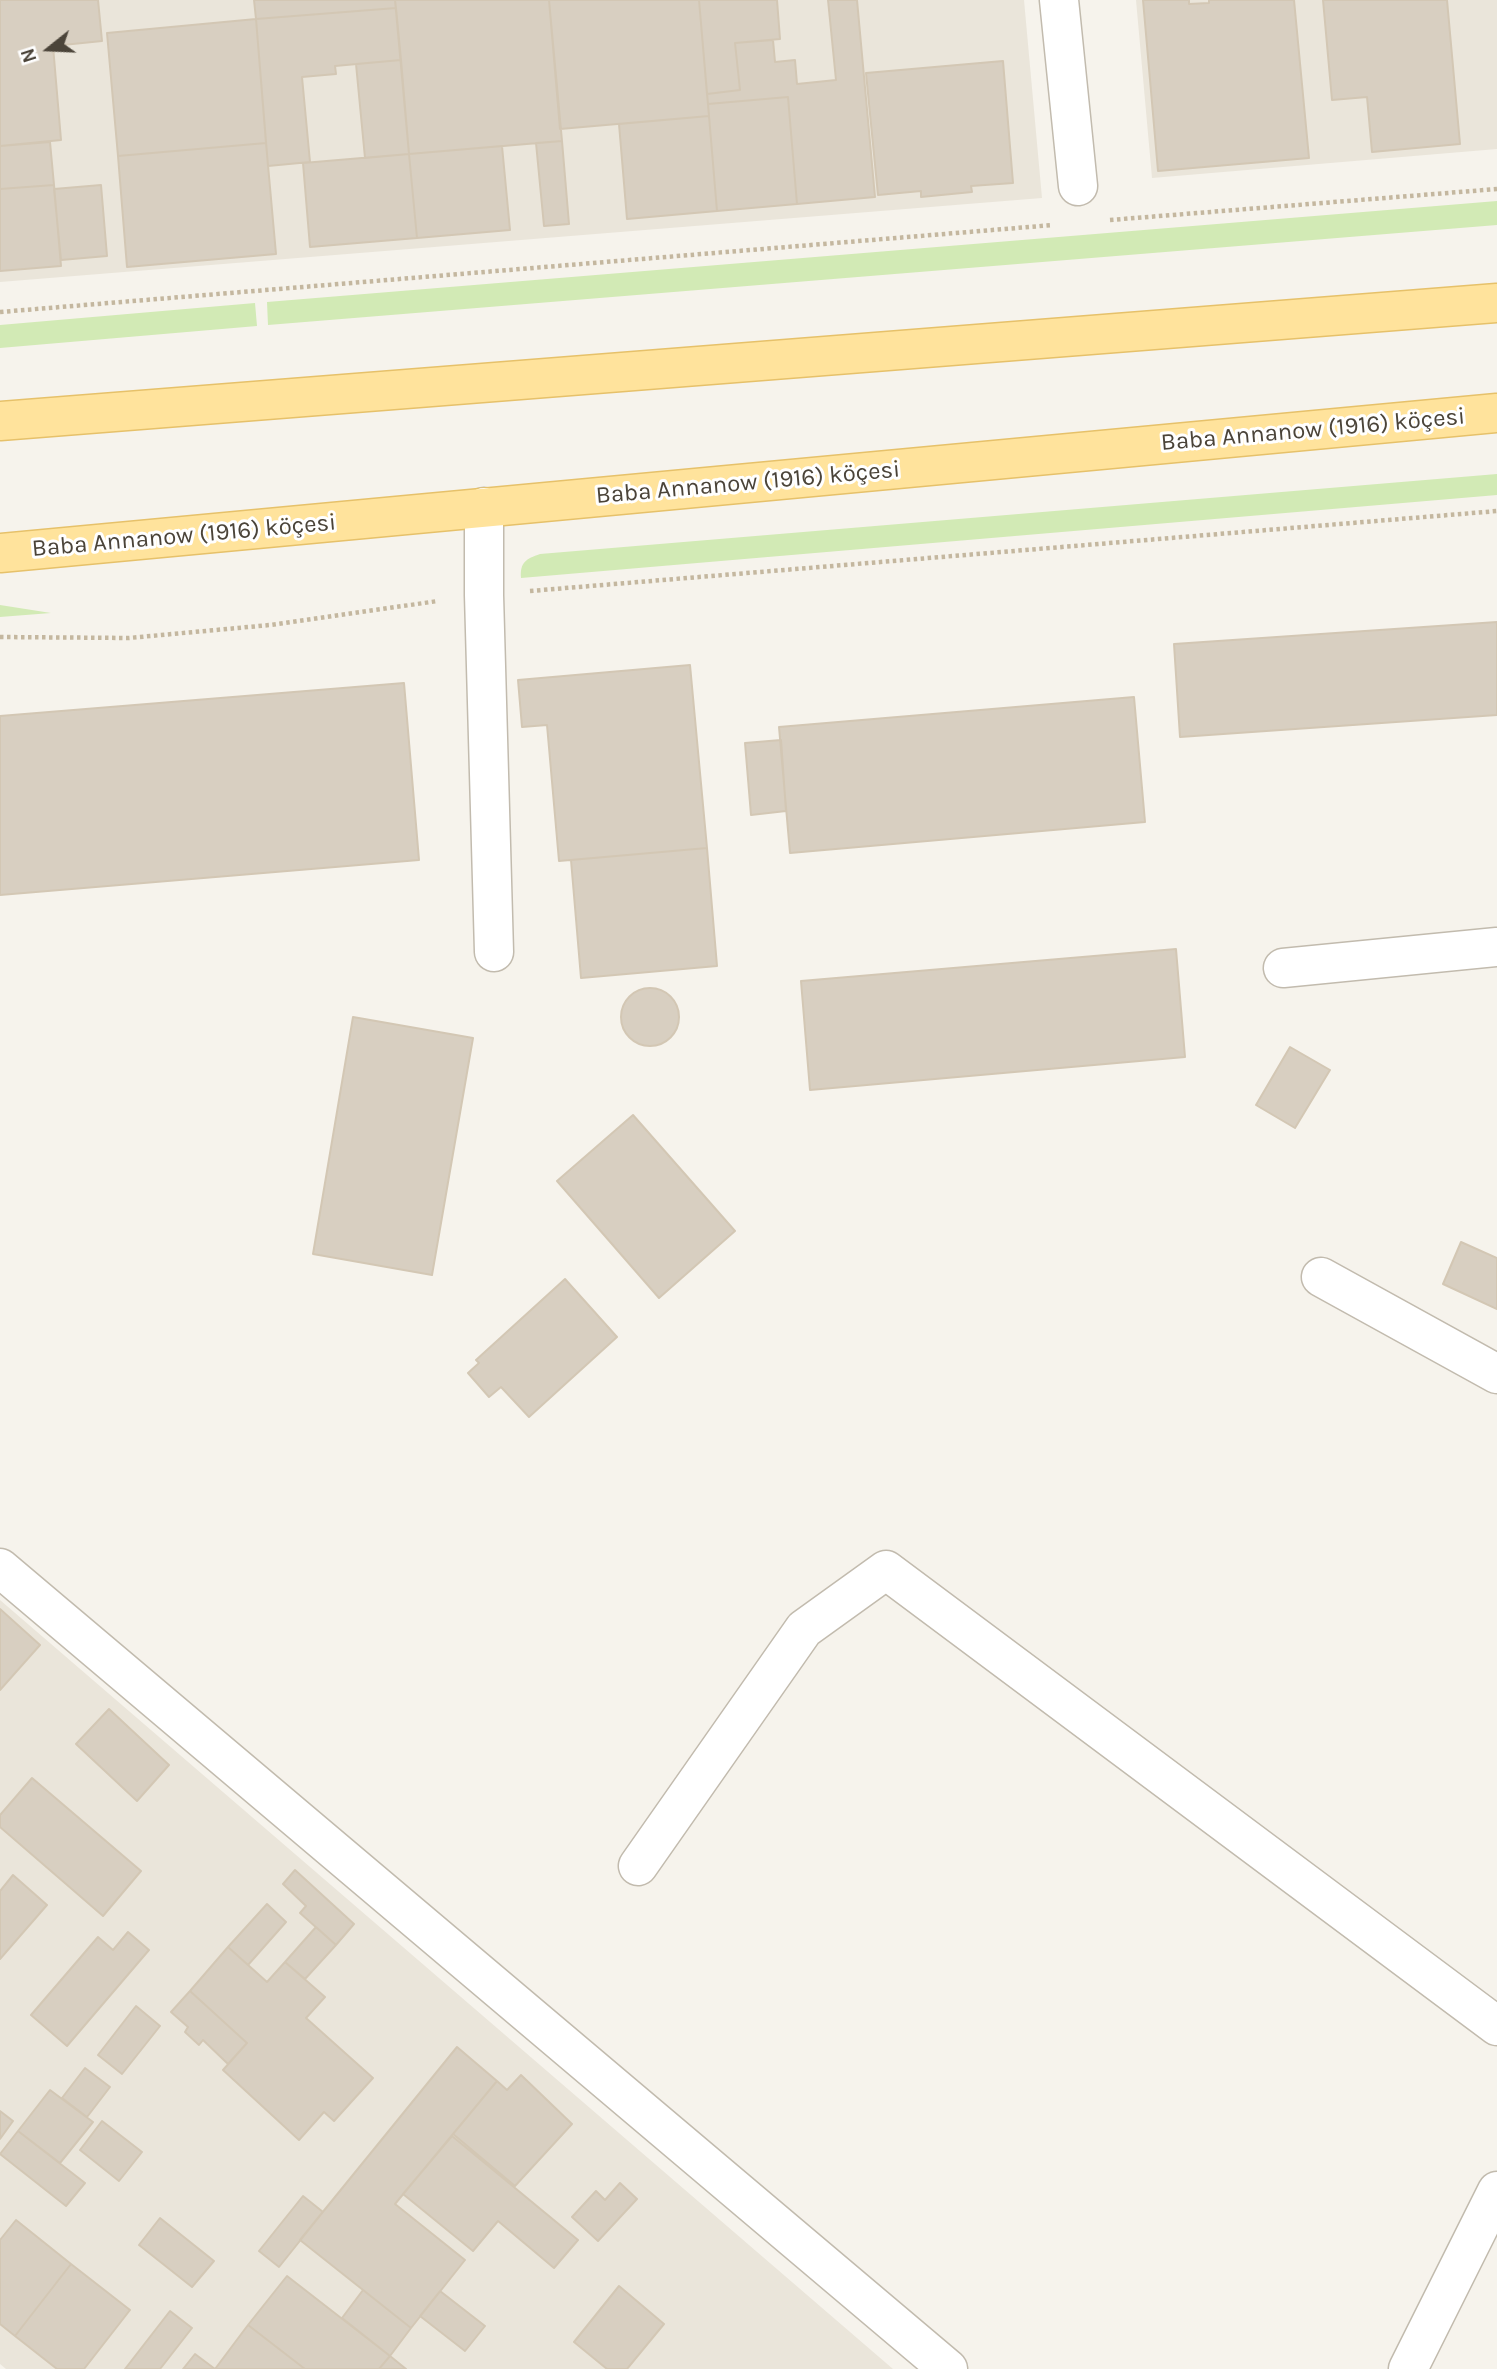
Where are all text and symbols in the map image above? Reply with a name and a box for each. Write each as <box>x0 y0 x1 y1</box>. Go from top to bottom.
north arrow <box>14 14 84 84</box>
text: N <box>16 46 42 65</box>
street label: Baba Annanow (1916) köçesi <box>1160 402 1466 458</box>
street label: Baba Annanow (1916) köçesi <box>595 455 901 511</box>
street label: Baba Annanow (1916) köçesi <box>31 508 337 564</box>

